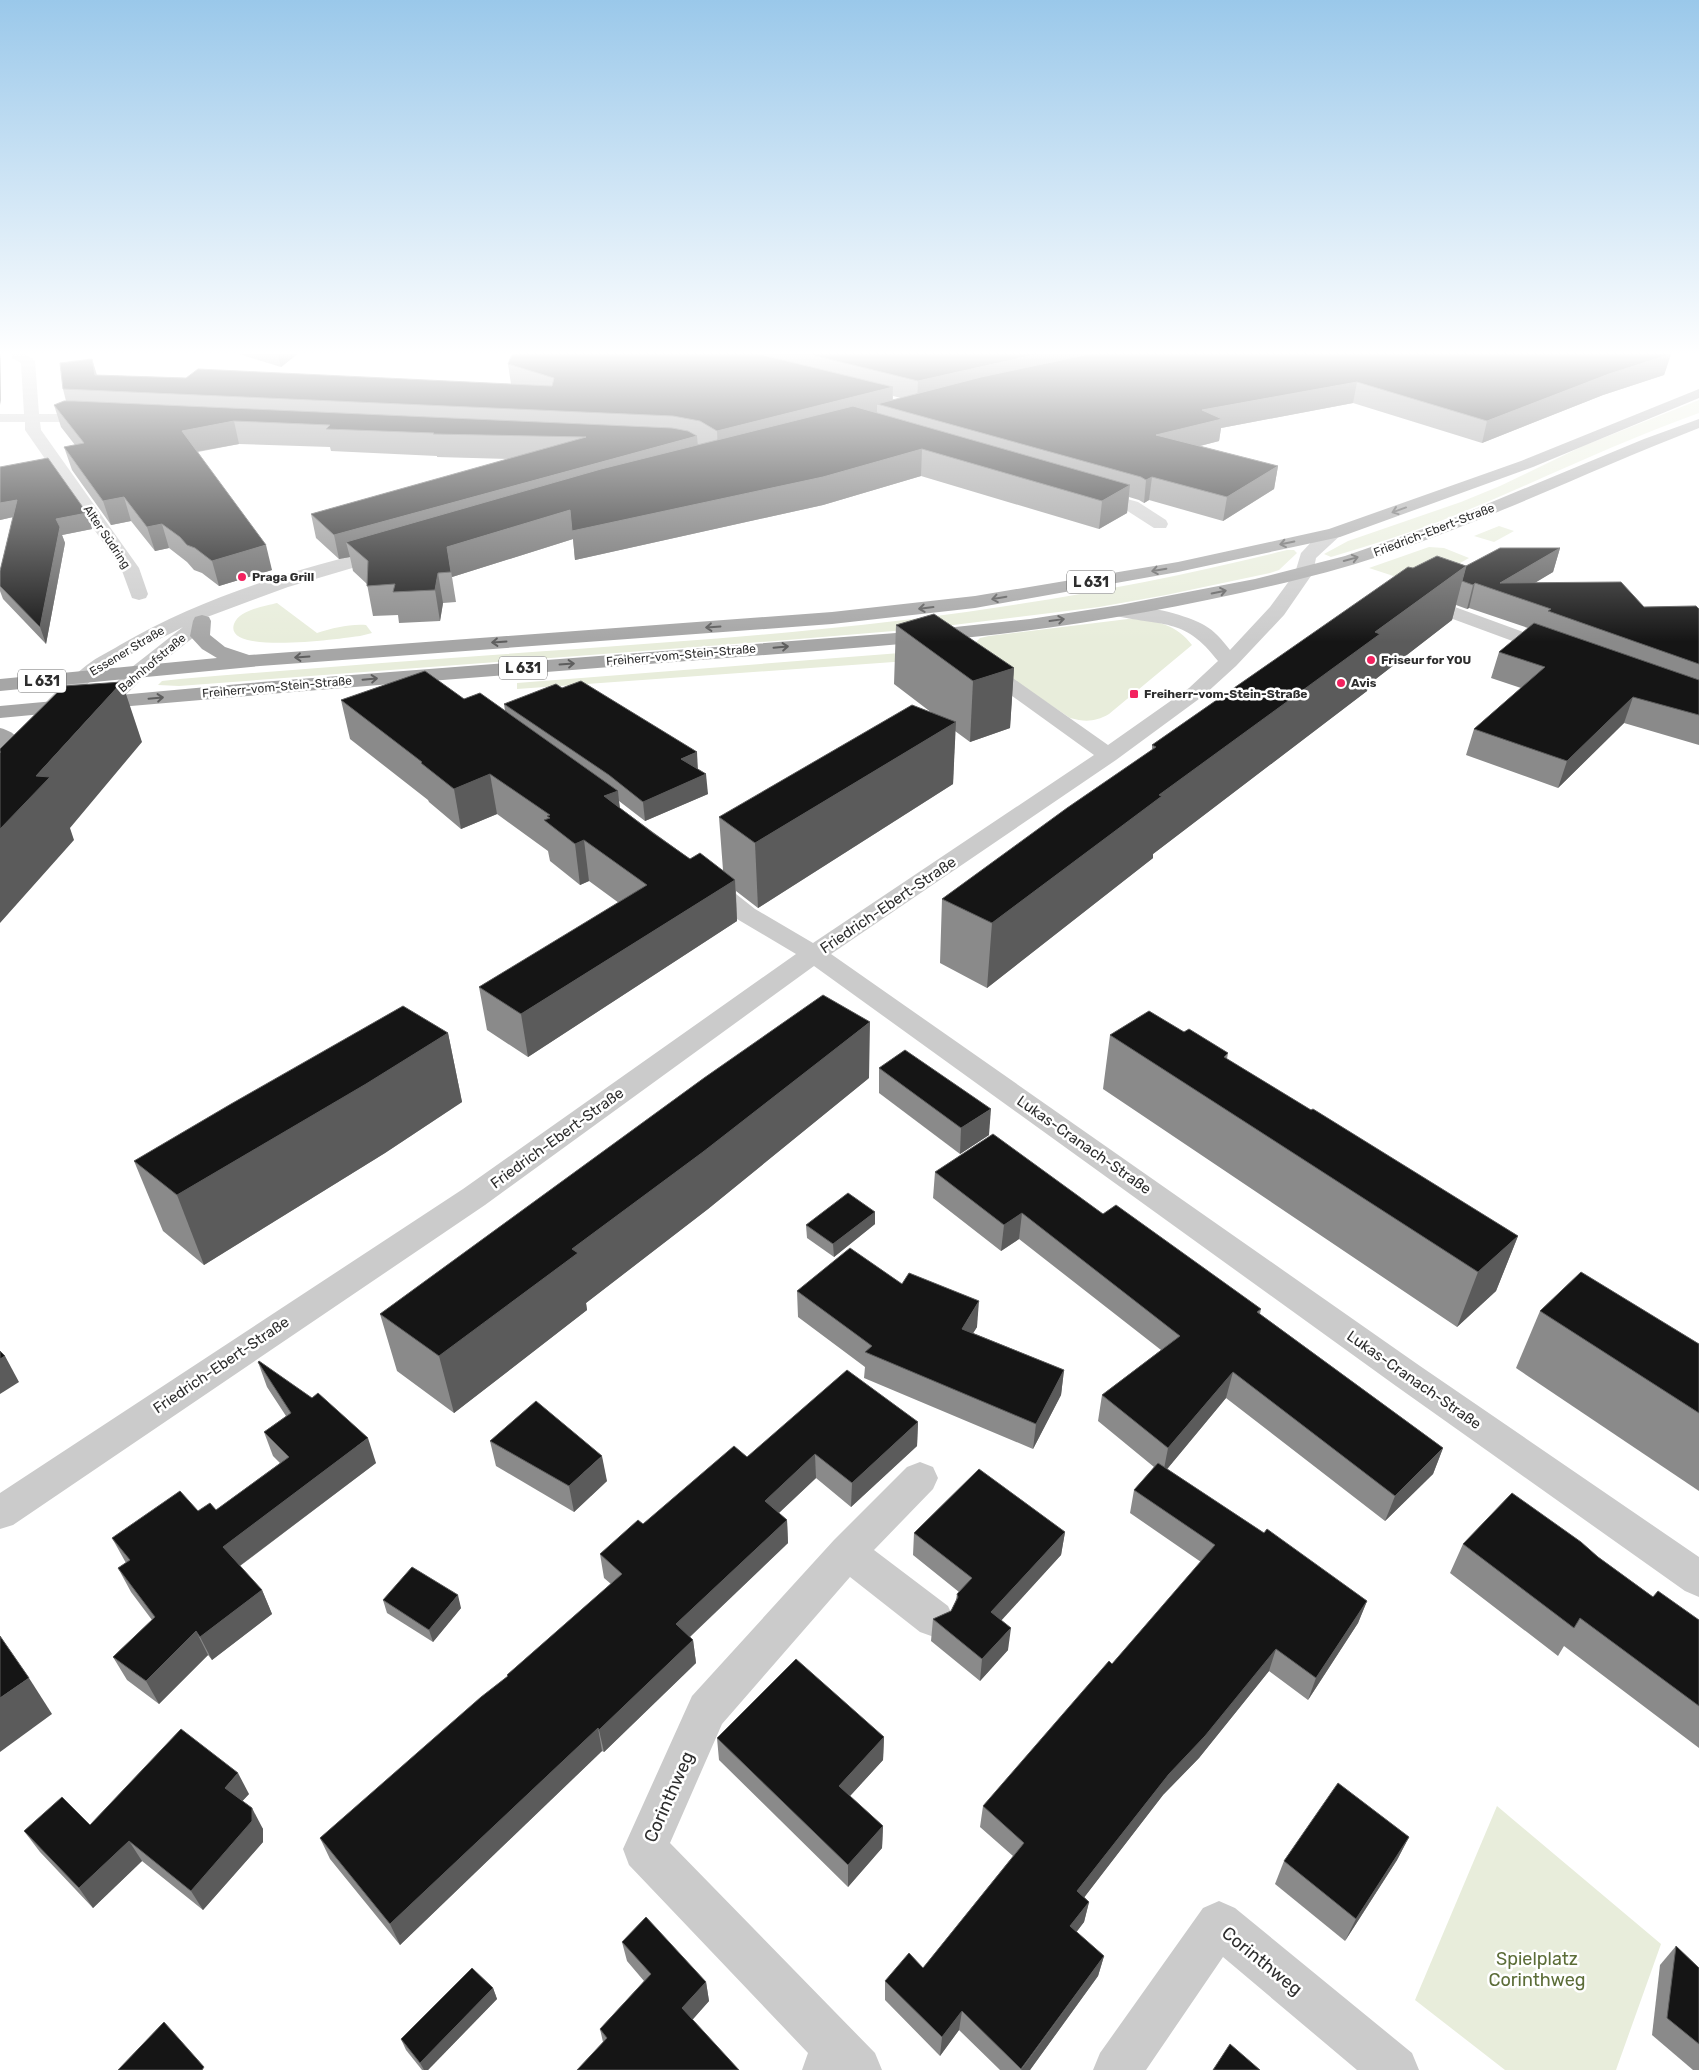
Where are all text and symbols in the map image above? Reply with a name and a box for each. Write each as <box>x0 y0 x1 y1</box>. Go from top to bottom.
street label: Friedrich-Ebert-Straße <box>1372 500 1497 560</box>
street label: Alter Südring <box>81 503 133 571</box>
one-way arrow <box>1391 506 1407 515</box>
one-way arrow <box>1279 539 1295 548</box>
one-way arrow <box>1343 554 1359 564</box>
one-way arrow <box>1151 565 1167 575</box>
place label: Praga Grill <box>252 570 314 584</box>
road number: L 631 <box>1067 570 1115 594</box>
marker: Praga Grill <box>236 571 248 583</box>
one-way arrow <box>1210 587 1226 596</box>
one-way arrow <box>991 594 1007 603</box>
one-way arrow <box>919 603 935 613</box>
one-way arrow <box>1049 615 1065 625</box>
one-way arrow <box>706 622 722 631</box>
street label: Essener Straße <box>87 623 167 679</box>
street label: Bahnhofstraße <box>115 631 189 695</box>
one-way arrow <box>491 637 507 646</box>
street label: Freiherr-vom-Stein-Straße <box>605 641 757 669</box>
one-way arrow <box>773 643 789 652</box>
one-way arrow <box>294 652 310 661</box>
place label: Friseur for YOU <box>1381 653 1471 667</box>
marker: Friseur for YOU <box>1365 654 1377 666</box>
road number: L 631 <box>499 656 547 680</box>
one-way arrow <box>558 660 574 669</box>
road number: L 631 <box>18 669 66 692</box>
street label: Freiherr-vom-Stein-Straße <box>201 673 353 701</box>
one-way arrow <box>361 674 377 684</box>
place label: Avis <box>1351 676 1377 690</box>
marker: Avis <box>1335 677 1347 689</box>
place label: Freiherr-vom-Stein-Straße <box>1144 687 1307 701</box>
marker: Freiherr-vom-Stein-Straße <box>1128 688 1140 700</box>
one-way arrow <box>147 693 163 703</box>
street label: Friedrich-Ebert-Straße <box>817 853 959 957</box>
street label: Friedrich-Ebert-Straße <box>487 1084 627 1192</box>
street label: Lukas-Cranach-Straße <box>1013 1092 1155 1198</box>
street label: Friedrich-Ebert-Straße <box>150 1313 292 1417</box>
street label: Lukas-Cranach-Straße <box>1343 1327 1485 1433</box>
street label: Corinthweg <box>639 1748 699 1846</box>
street label: Corinthweg <box>1217 1922 1307 2000</box>
park label: Spielplatz Corinthweg <box>1488 1948 1586 1991</box>

